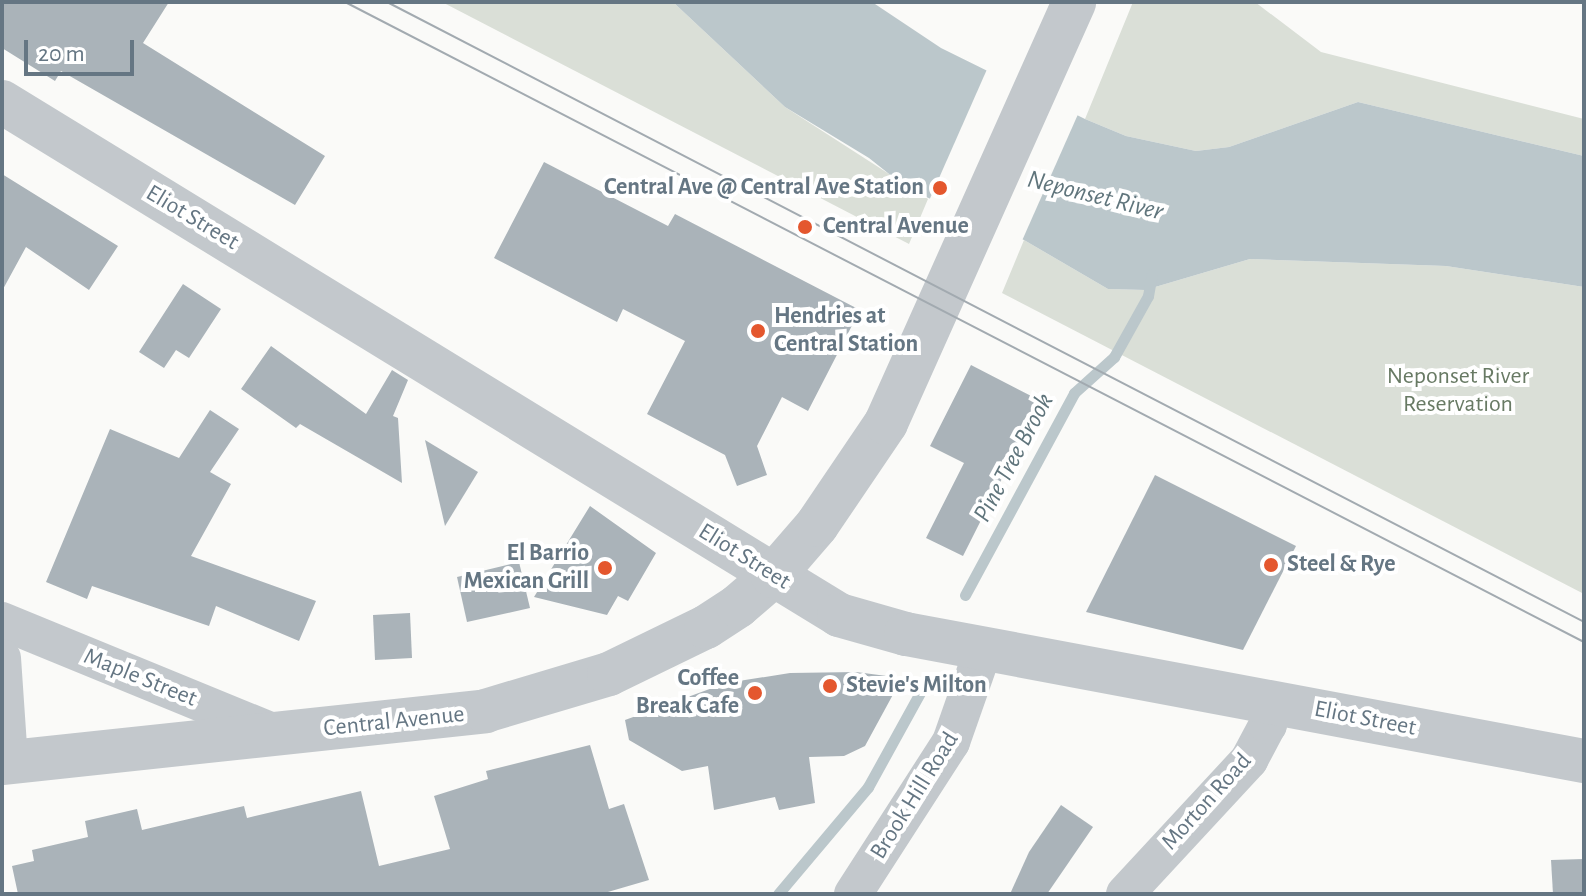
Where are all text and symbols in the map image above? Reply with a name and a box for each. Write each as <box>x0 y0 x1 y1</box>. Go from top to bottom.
scale bar <box>28 24 138 74</box>
text: 20 m <box>38 42 85 66</box>
water label: Neponset River <box>1024 164 1166 228</box>
place label: Central Ave @ Central Ave Station <box>604 174 924 202</box>
street label: Eliot Street <box>140 179 244 257</box>
marker: Central Ave @ Central Ave Station <box>931 179 949 197</box>
place label: Central Avenue <box>823 213 969 241</box>
marker: Central Avenue <box>794 216 816 238</box>
place label: Hendries at Central Station <box>774 303 918 359</box>
marker: Hendries at Central Station <box>749 322 767 340</box>
park label: Neponset River Reservation <box>1387 363 1529 419</box>
water label: Pine Tree Brook <box>967 388 1061 528</box>
street label: Eliot Street <box>693 517 795 597</box>
place label: El Barrio Mexican Grill <box>464 540 589 596</box>
place label: Steel & Rye <box>1287 551 1396 579</box>
marker: Steel & Rye <box>1262 556 1280 574</box>
marker: El Barrio Mexican Grill <box>596 559 614 577</box>
street label: Maple Street <box>79 642 201 714</box>
place label: Coffee Break Cafe <box>636 665 739 721</box>
place label: Stevie's Milton <box>846 672 987 700</box>
marker: Stevie's Milton <box>821 677 839 695</box>
marker: Coffee Break Cafe <box>746 684 764 702</box>
street label: Eliot Street <box>1312 695 1418 743</box>
street label: Central Avenue <box>322 700 466 744</box>
street label: Brook Hill Road <box>864 727 966 865</box>
street label: Morton Road <box>1156 748 1258 856</box>

